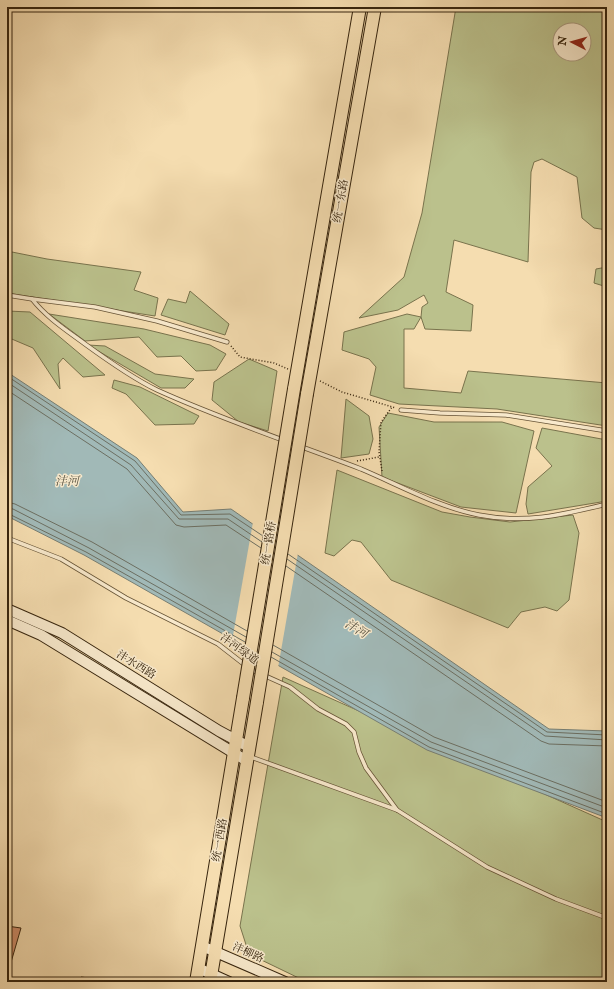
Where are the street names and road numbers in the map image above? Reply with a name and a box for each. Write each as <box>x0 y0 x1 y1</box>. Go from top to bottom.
street label: 统一东路 <box>330 178 352 224</box>
street label: 统一路桥 <box>259 520 279 566</box>
street label: 沣河绿道 <box>217 630 261 668</box>
street label: 沣水西路 <box>114 647 158 683</box>
street label: 统一西路 <box>209 817 231 863</box>
street label: 沣柳路 <box>230 940 266 966</box>

